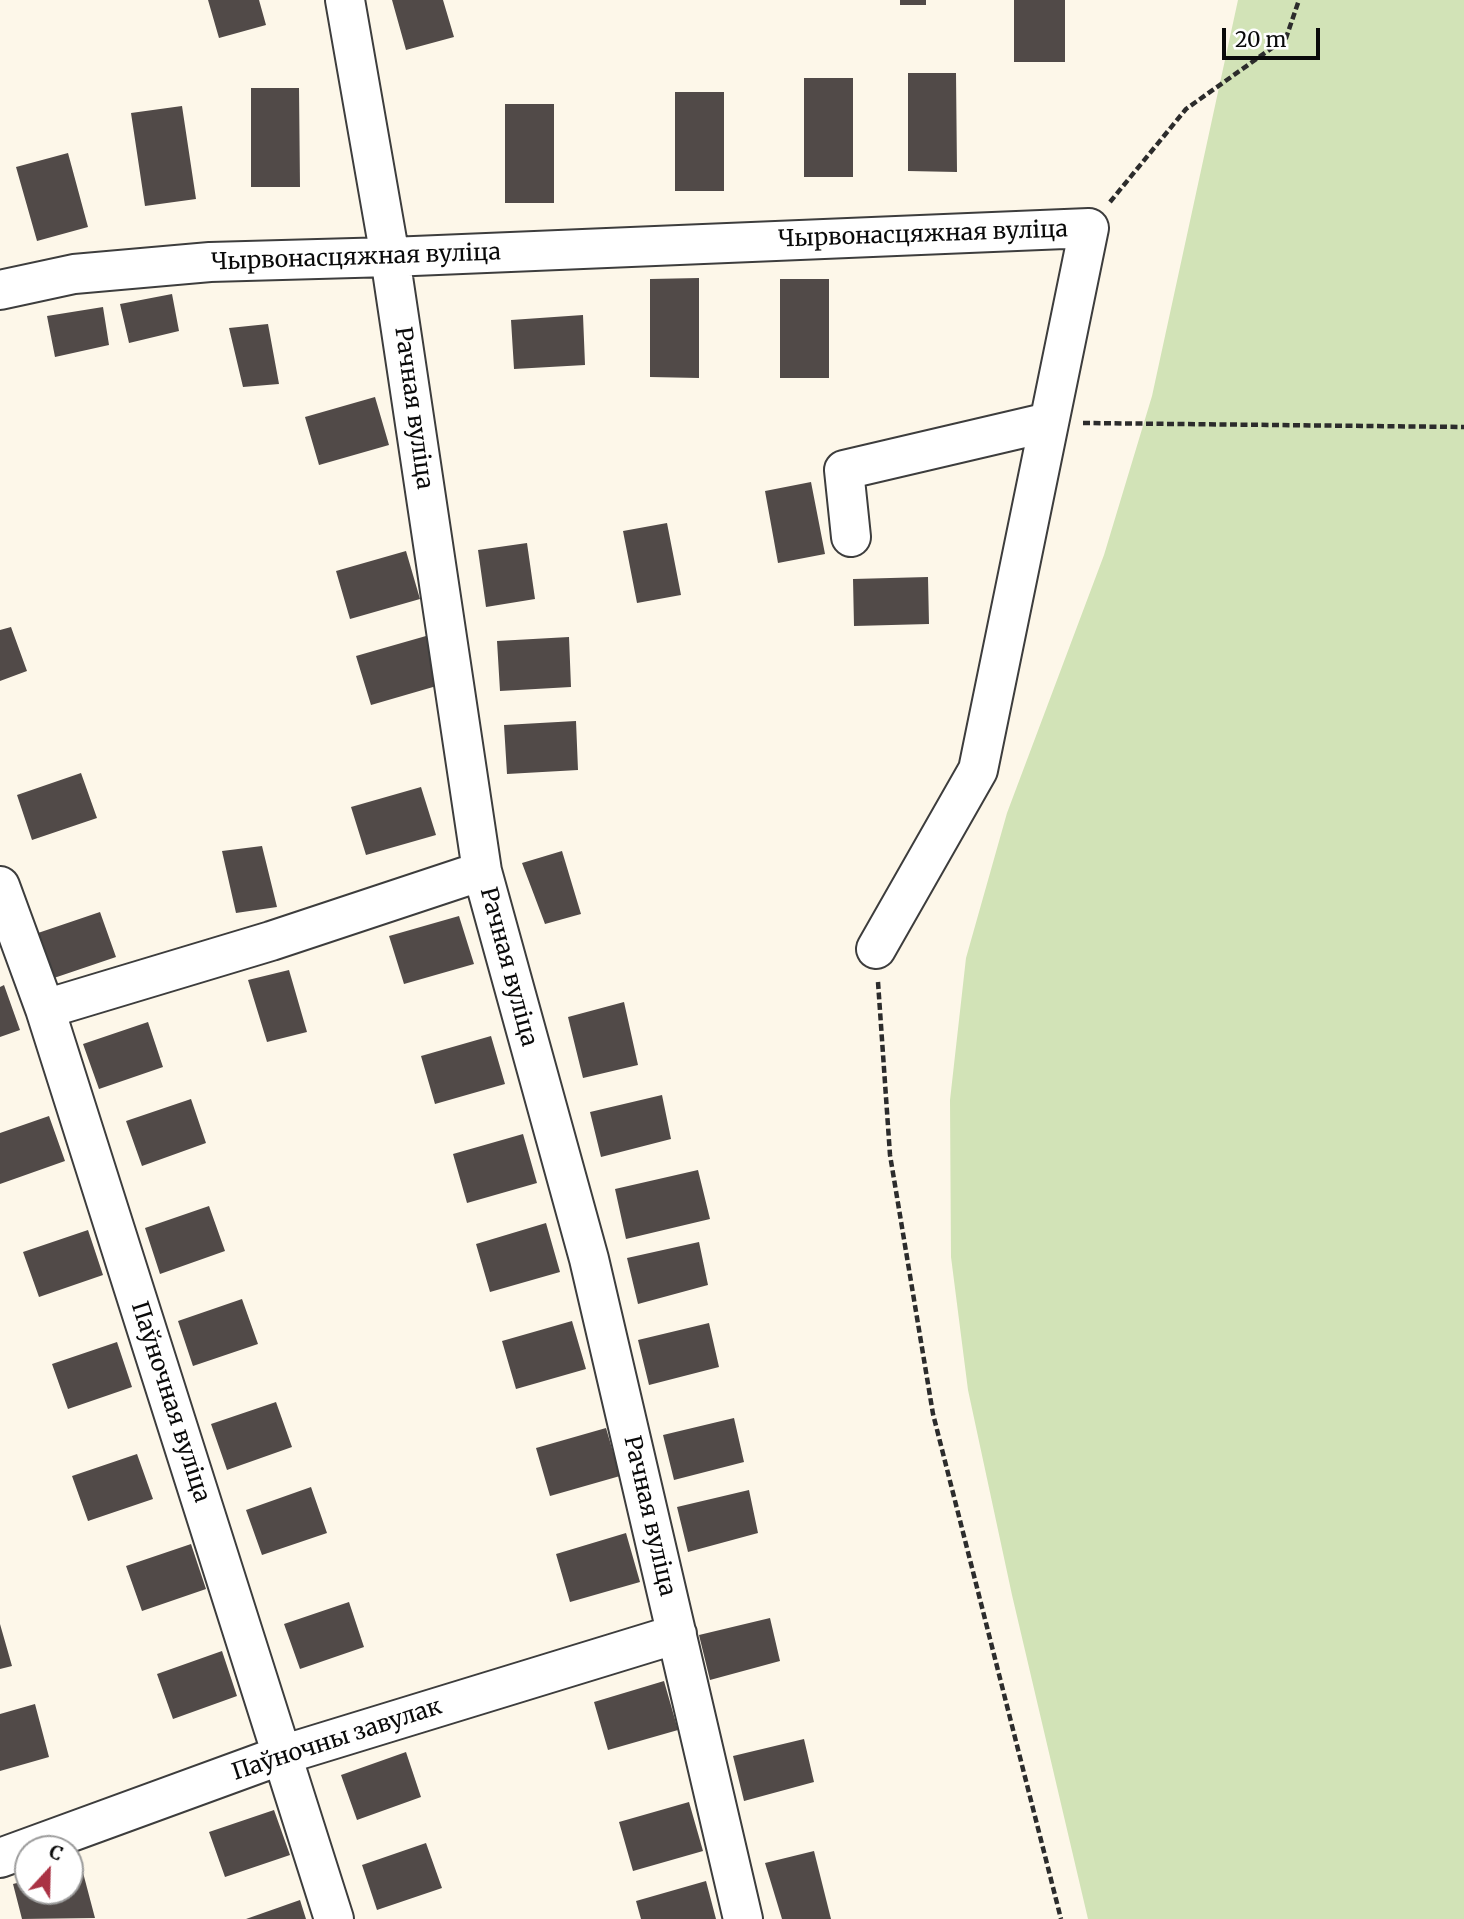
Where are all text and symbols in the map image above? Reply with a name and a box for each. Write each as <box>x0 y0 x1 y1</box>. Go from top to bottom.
scale bar <box>1226 14 1324 58</box>
text: 20 m <box>1235 26 1286 53</box>
street label: Чырвонасцяжная вуліца <box>778 216 1068 254</box>
street label: Чырвонасцяжная вуліца <box>211 239 501 277</box>
street label: Рачная вуліца <box>388 325 438 491</box>
street label: Рачная вуліца <box>473 884 543 1050</box>
street label: Паўночная вуліца <box>125 1298 215 1506</box>
street label: Рачная вуліца <box>617 1433 681 1599</box>
street label: Паўночны завулак <box>229 1693 445 1787</box>
north arrow <box>14 1835 84 1905</box>
text: С <box>46 1839 66 1866</box>

